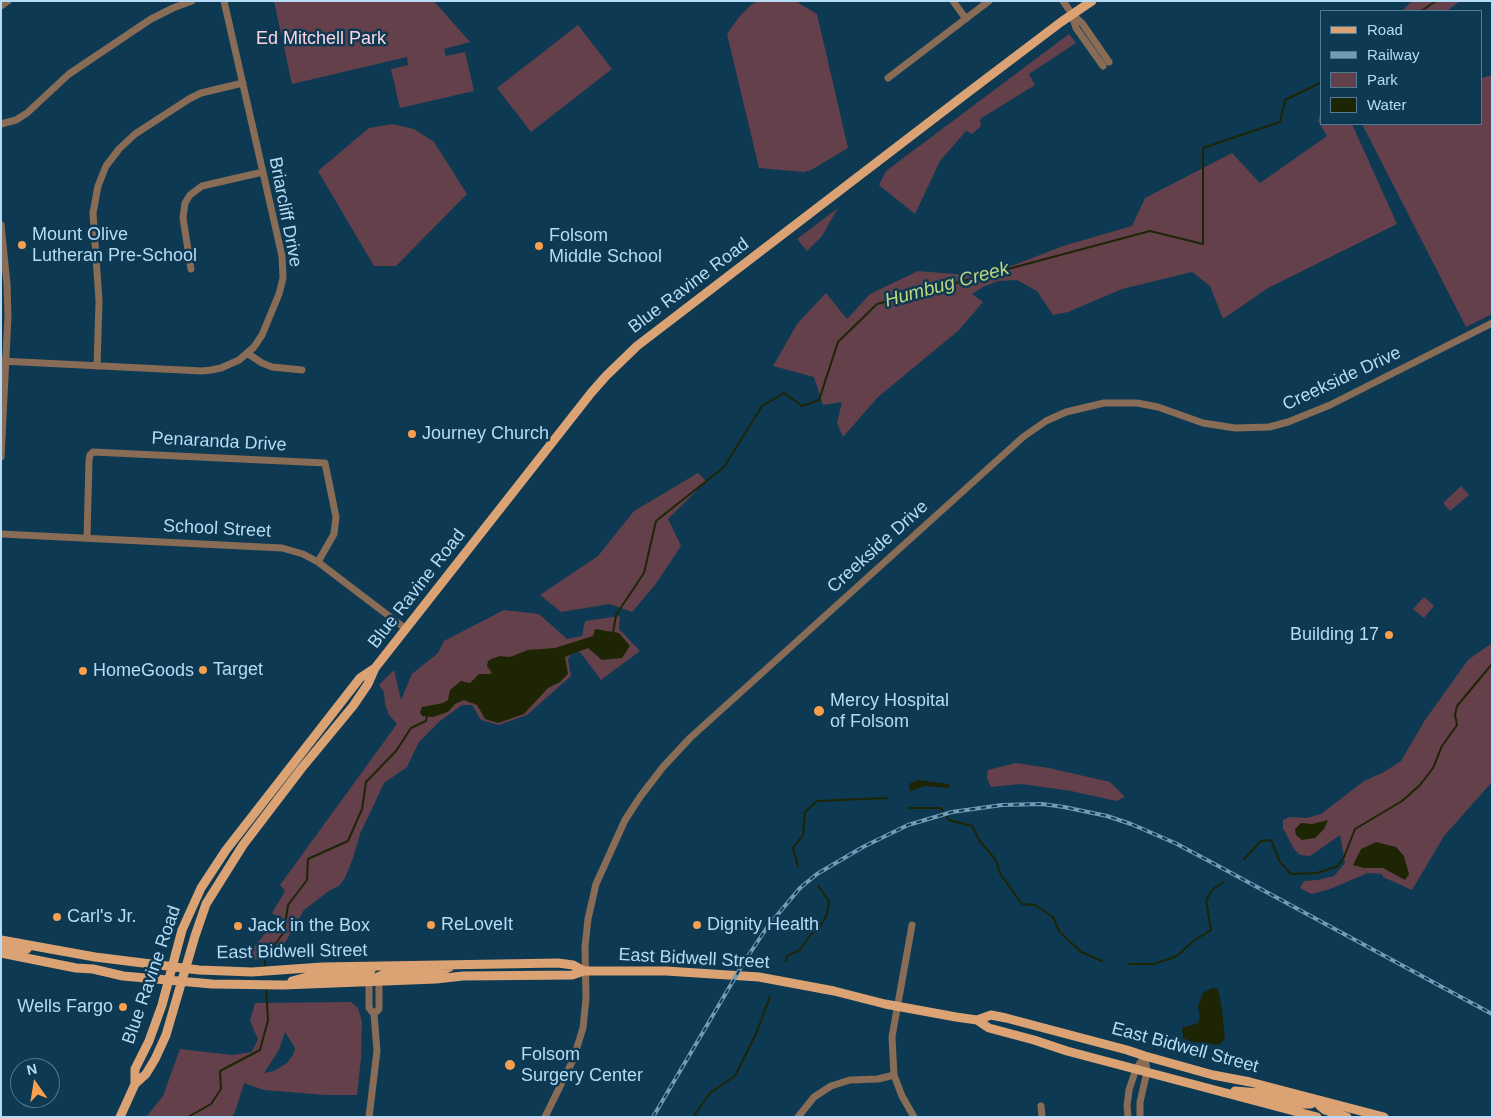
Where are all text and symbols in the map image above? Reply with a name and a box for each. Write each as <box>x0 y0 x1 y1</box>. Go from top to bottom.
legend <box>1320 10 1483 125</box>
text: Road <box>1367 21 1403 38</box>
park label: Ed Mitchell Park <box>256 28 386 50</box>
text: Railway <box>1367 46 1420 63</box>
text: Park <box>1367 71 1398 88</box>
text: Water <box>1367 96 1406 113</box>
street label: Briarcliff Drive <box>264 155 306 269</box>
place label: Mount Olive Lutheran Pre-School <box>32 224 197 266</box>
place label: Folsom Middle School <box>549 225 662 268</box>
street label: Blue Ravine Road <box>625 234 753 338</box>
marker: Mount Olive Lutheran Pre-School <box>16 239 28 251</box>
marker: Folsom Middle School <box>533 240 545 252</box>
water label: Humbug Creek <box>882 257 1012 313</box>
street label: Creekside Drive <box>1279 342 1405 416</box>
place label: Journey Church <box>422 423 549 445</box>
street label: Penaranda Drive <box>151 428 287 456</box>
marker: Journey Church <box>406 428 418 440</box>
street label: Creekside Drive <box>823 496 933 598</box>
street label: School Street <box>162 515 272 543</box>
street label: Blue Ravine Road <box>364 525 470 653</box>
place label: Building 17 <box>1290 624 1379 646</box>
marker: Building 17 <box>1383 629 1395 641</box>
place label: Target <box>213 659 263 681</box>
place label: HomeGoods <box>93 660 194 682</box>
marker: Target <box>197 664 209 676</box>
marker: HomeGoods <box>77 665 89 677</box>
place label: Mercy Hospital of Folsom <box>830 690 949 732</box>
marker: Mercy Hospital of Folsom <box>812 704 826 718</box>
street label: Blue Ravine Road <box>118 903 186 1047</box>
place label: Carl's Jr. <box>67 906 136 928</box>
marker: Carl's Jr. <box>51 911 63 923</box>
place label: ReLoveIt <box>441 914 513 936</box>
place label: Dignity Health <box>707 914 819 936</box>
place label: Jack in the Box <box>248 915 370 937</box>
marker: ReLoveIt <box>425 919 437 931</box>
marker: Dignity Health <box>691 919 703 931</box>
marker: Jack in the Box <box>232 920 244 932</box>
street label: East Bidwell Street <box>216 940 368 964</box>
street label: East Bidwell Street <box>618 944 770 974</box>
place label: Wells Fargo <box>17 996 113 1018</box>
marker: Wells Fargo <box>117 1001 129 1013</box>
street label: East Bidwell Street <box>1109 1018 1261 1078</box>
place label: Folsom Surgery Center <box>521 1044 643 1086</box>
north arrow <box>10 1058 60 1108</box>
marker: Folsom Surgery Center <box>503 1058 517 1072</box>
text: N <box>25 1060 39 1078</box>

